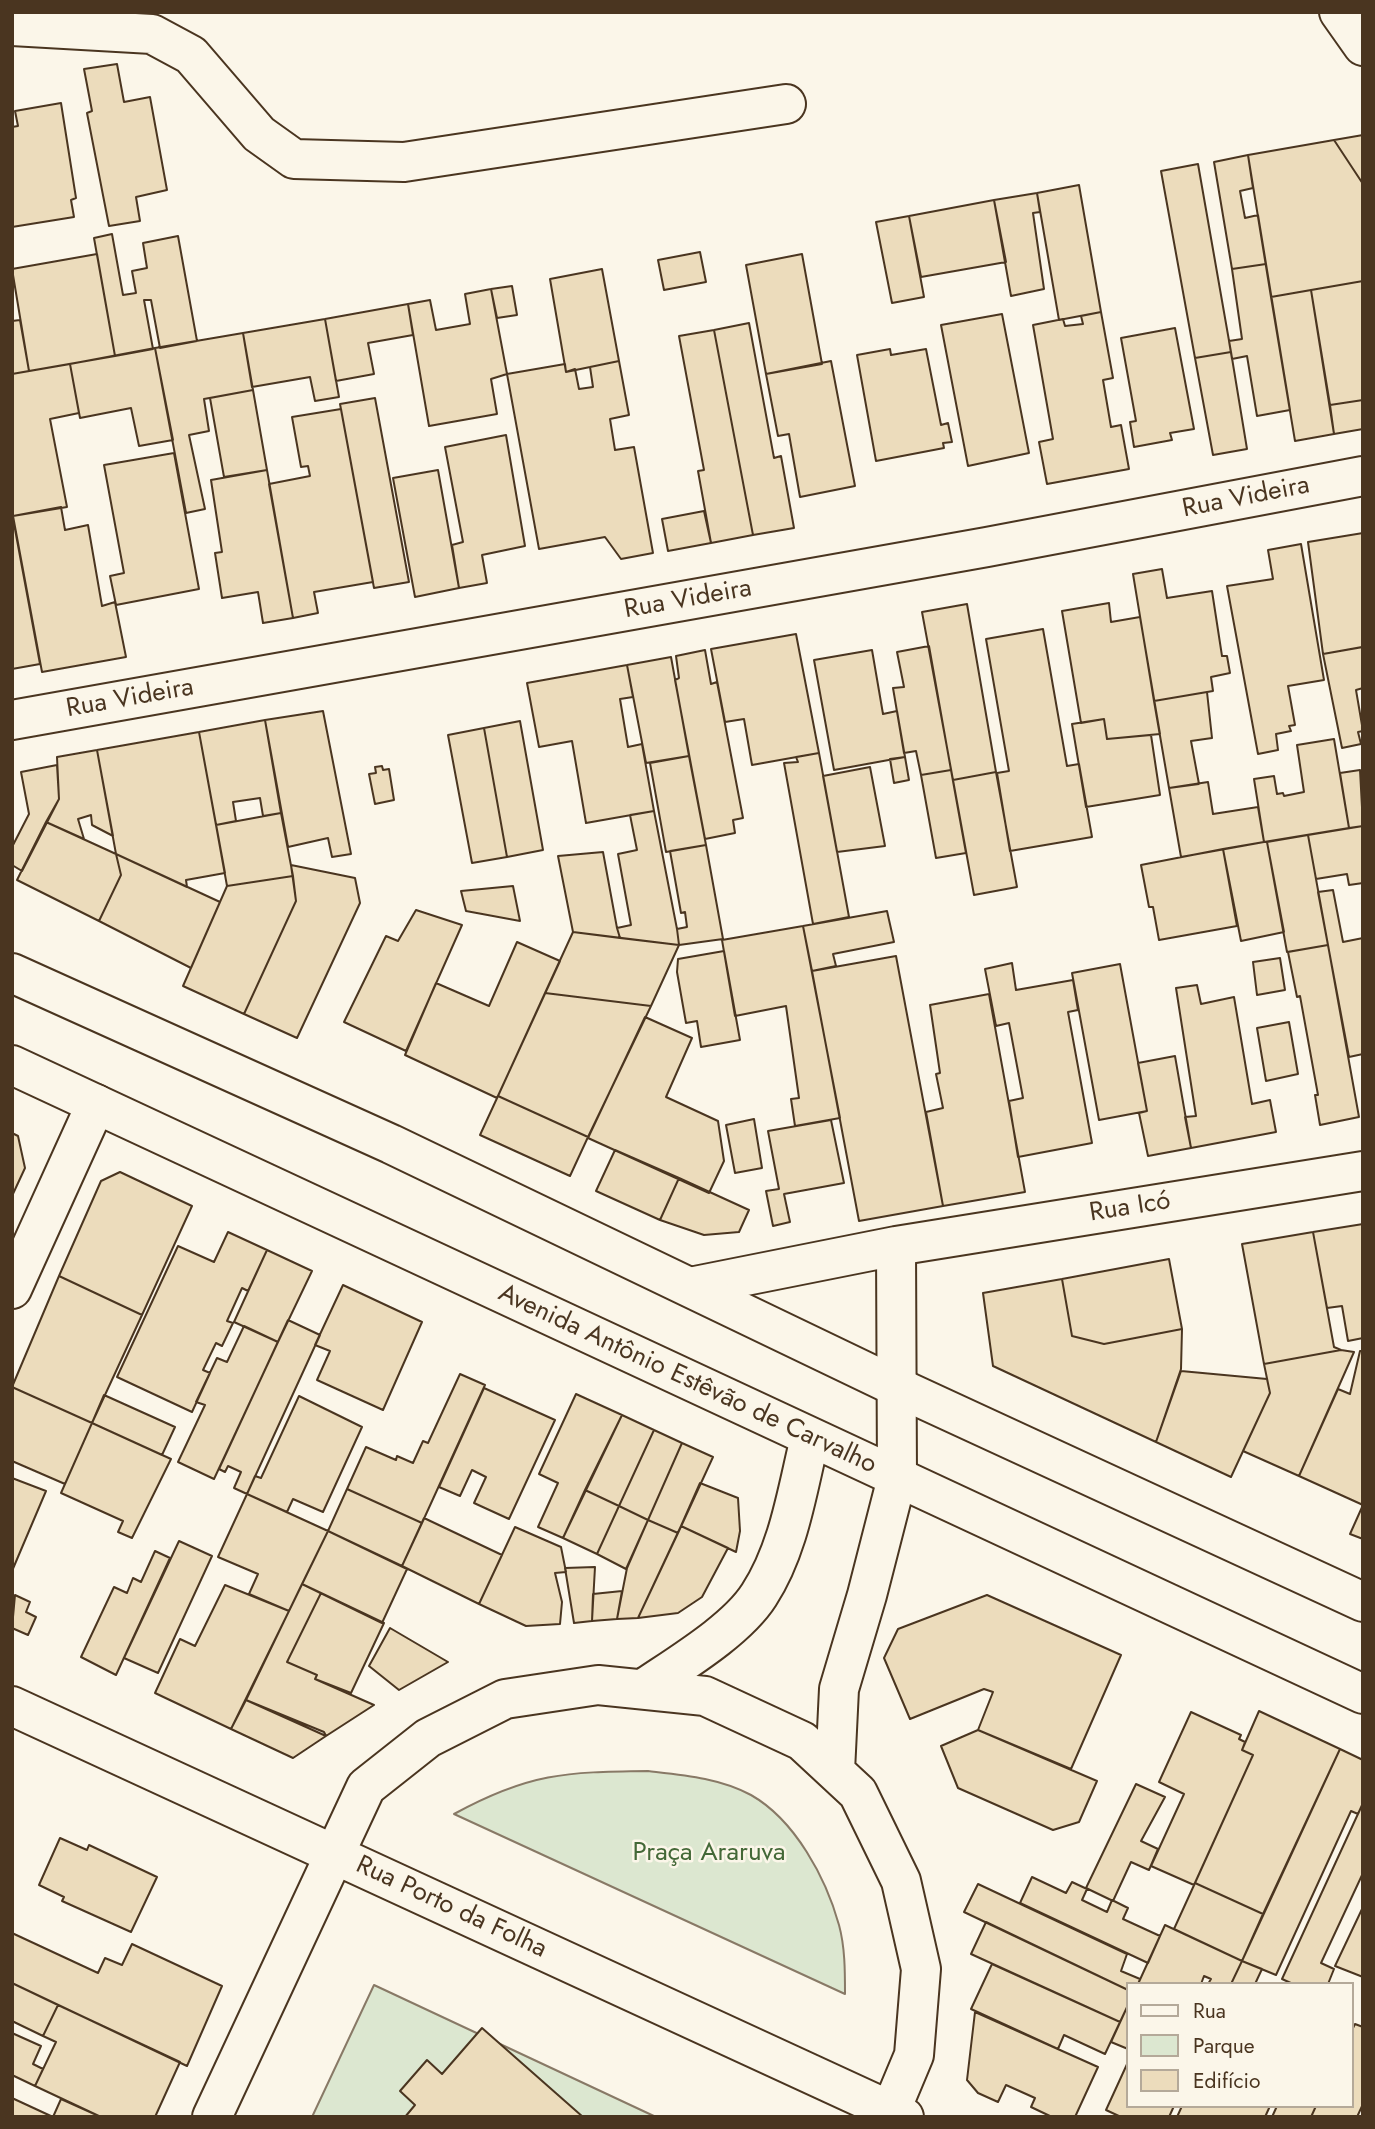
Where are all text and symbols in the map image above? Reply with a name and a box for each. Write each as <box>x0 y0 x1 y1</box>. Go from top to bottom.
street label: Rua Videira <box>1180 470 1312 526</box>
street label: Rua Videira <box>622 573 754 627</box>
street label: Rua Videira <box>64 672 196 726</box>
street label: Rua Icó <box>1087 1186 1173 1230</box>
street label: Avenida Antônio Estêvão de Carvalho <box>493 1278 881 1482</box>
park label: Praça Araruva <box>633 1838 785 1870</box>
street label: Rua Porto da Folha <box>351 1850 551 1966</box>
legend <box>1126 1982 1354 2108</box>
text: Rua <box>1193 1996 1226 2026</box>
text: Parque <box>1193 2031 1255 2061</box>
text: Edifício <box>1193 2066 1260 2096</box>

